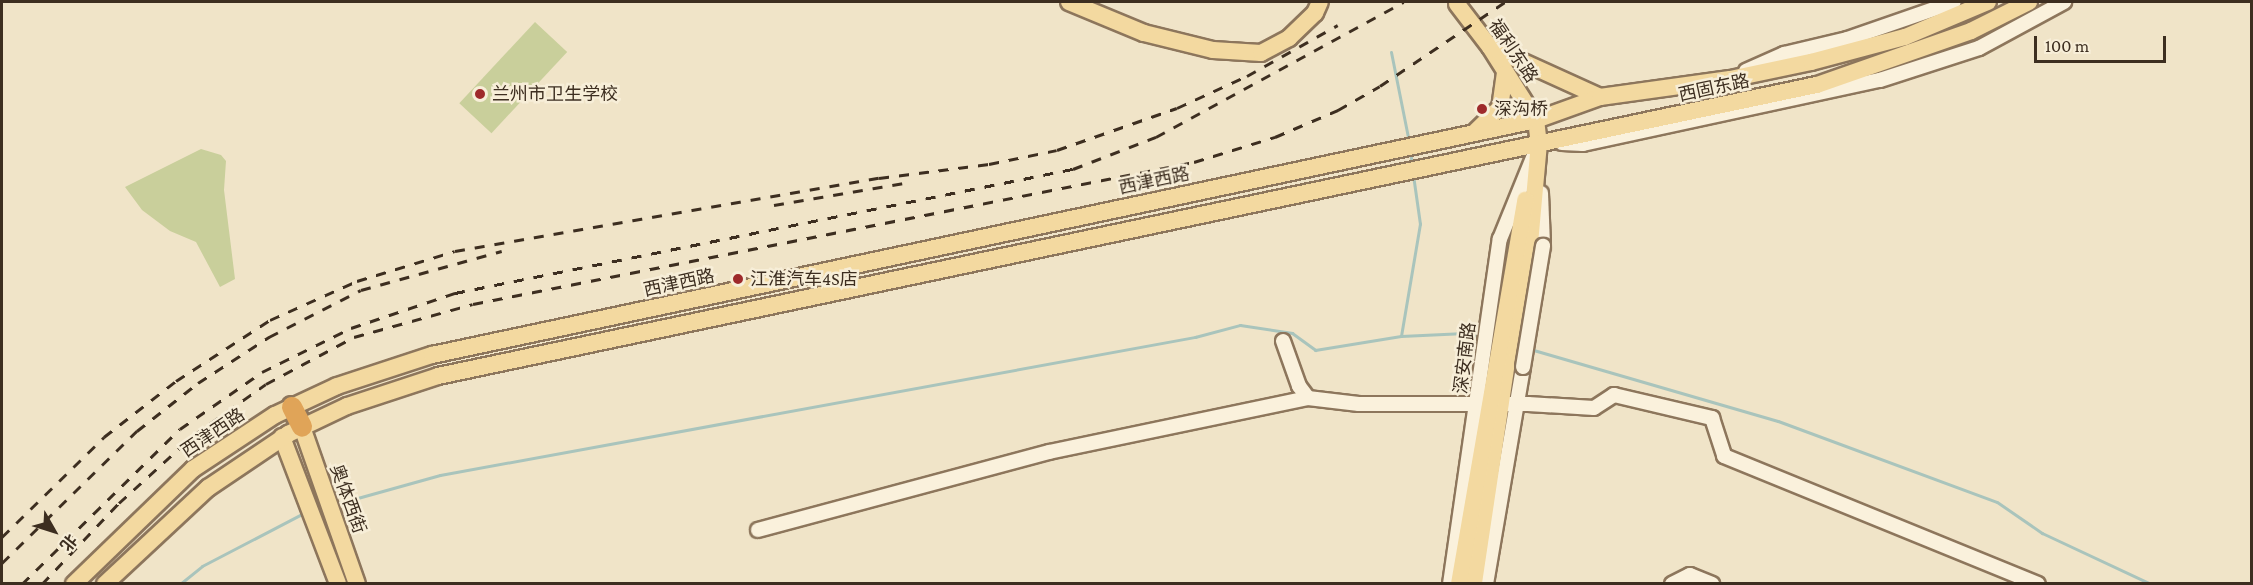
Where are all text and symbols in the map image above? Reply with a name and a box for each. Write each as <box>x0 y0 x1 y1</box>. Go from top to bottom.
street label: 福利东路 <box>1484 15 1542 87</box>
scale bar <box>2037 24 2169 62</box>
text: 100 m <box>2045 36 2089 56</box>
street label: 西固东路 <box>1677 70 1751 106</box>
place label: 兰州市卫生学校 <box>492 83 618 105</box>
marker: 兰州市卫生学校 <box>473 87 487 101</box>
place label: 深沟桥 <box>1494 98 1548 120</box>
marker: 深沟桥 <box>1475 102 1489 116</box>
street label: 西津西路 <box>1117 163 1191 199</box>
street label: 西津西路 <box>642 265 716 301</box>
place label: 江淮汽车4S店 <box>750 268 858 290</box>
marker: 江淮汽车4S店 <box>731 272 745 286</box>
street label: 深安南路 <box>1450 321 1480 395</box>
street label: 西津西路 <box>177 404 249 462</box>
street label: 奥体西街 <box>326 461 370 537</box>
north arrow <box>24 501 84 561</box>
text: 北 <box>57 531 80 554</box>

